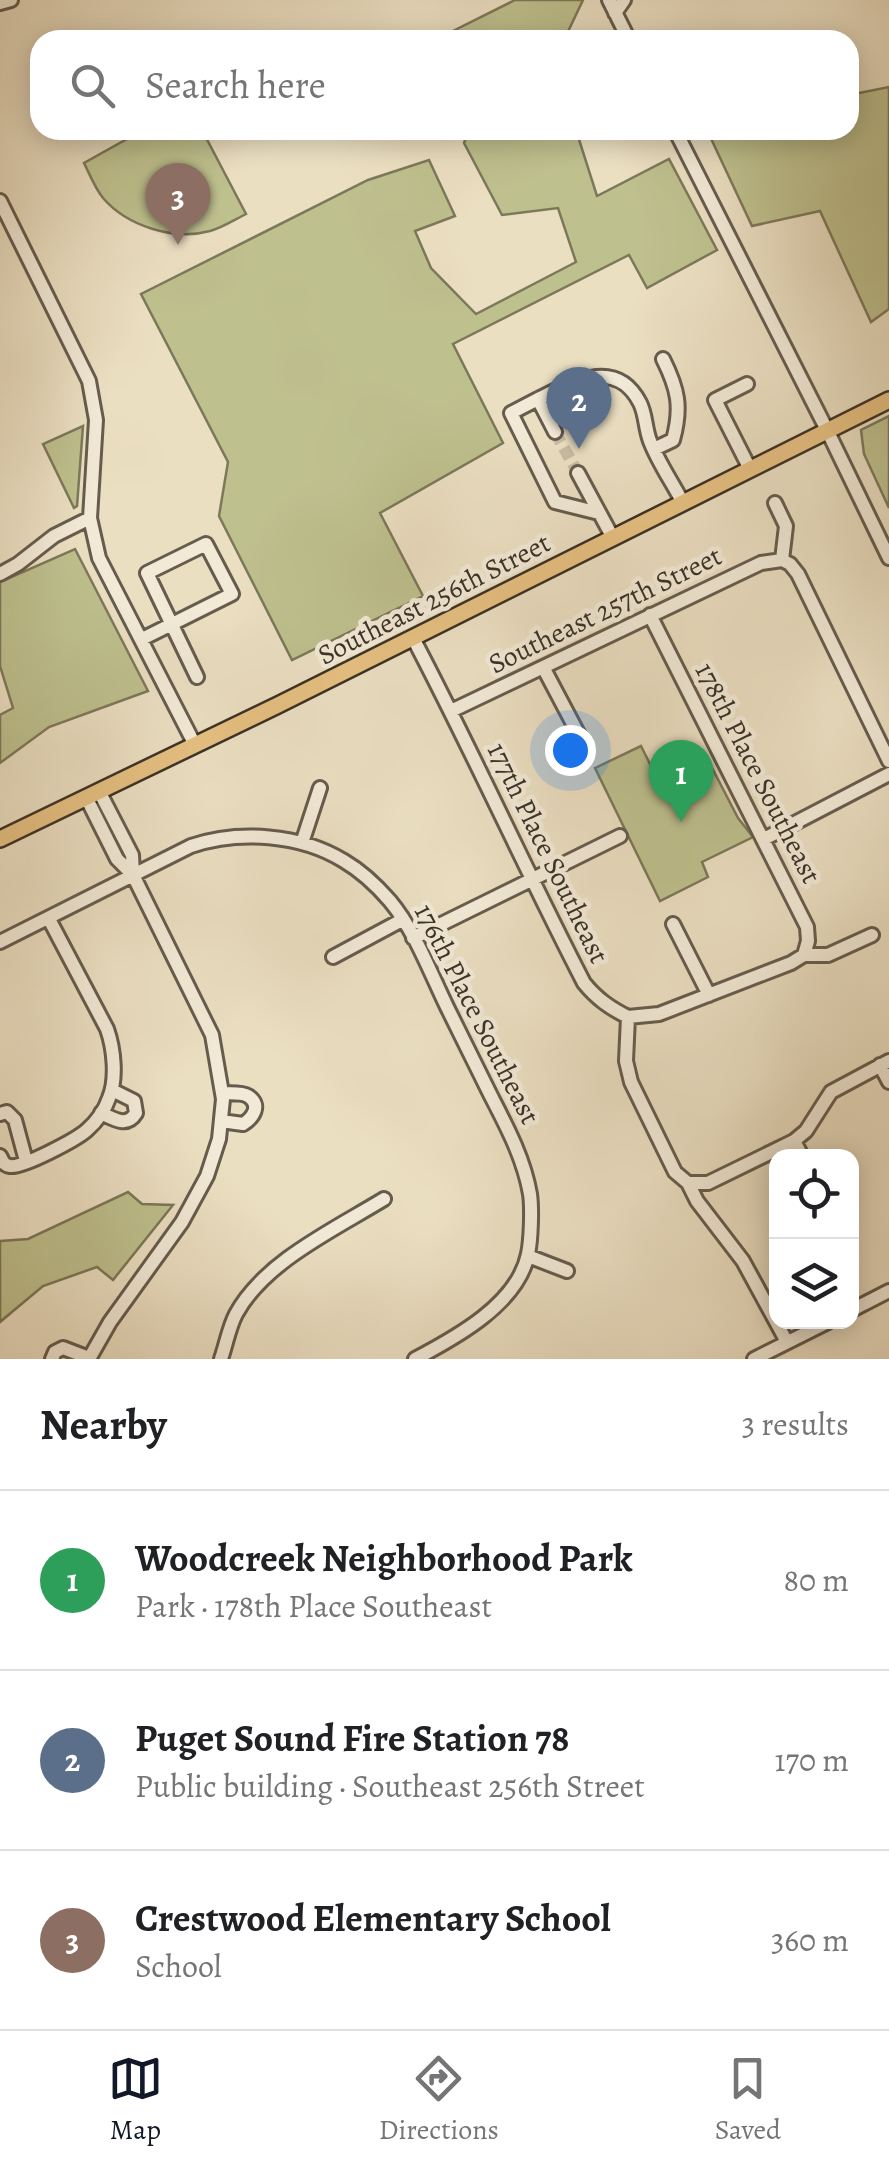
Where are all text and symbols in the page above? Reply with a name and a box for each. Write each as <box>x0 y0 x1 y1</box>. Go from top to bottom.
search box <box>30 30 859 140</box>
icon: search <box>65 58 120 113</box>
text: Search here <box>145 59 326 111</box>
pin: 3 <box>146 162 210 245</box>
pin: 2 <box>546 366 612 449</box>
street label: Southeast 256th Street <box>311 524 557 674</box>
street label: Southeast 257th Street <box>482 537 728 683</box>
street label: 178th Place Southeast <box>686 656 830 890</box>
your location <box>545 725 596 776</box>
street label: 177th Place Southeast <box>478 736 618 970</box>
pin: 1 <box>648 740 714 822</box>
street label: 176th Place Southeast <box>405 897 549 1131</box>
map controls <box>769 1149 859 1329</box>
button: locate <box>769 1149 859 1239</box>
button: layers <box>769 1239 859 1329</box>
text: Nearby <box>40 1396 167 1453</box>
text: 3 results <box>742 1402 849 1446</box>
text: Woodcreek Neighborhood Park <box>135 1532 633 1584</box>
text: 1 <box>67 1558 78 1602</box>
text: 80 m <box>783 1558 849 1602</box>
text: Park · 178th Place Southeast <box>135 1584 492 1628</box>
text: Puget Sound Fire Station 78 <box>135 1712 569 1764</box>
text: 2 <box>65 1738 80 1782</box>
text: 170 m <box>775 1738 849 1782</box>
text: Public building · Southeast 256th Street <box>135 1764 645 1808</box>
text: Crestwood Elementary School <box>135 1892 611 1944</box>
text: 3 <box>66 1918 79 1962</box>
text: 360 m <box>771 1918 849 1962</box>
text: School <box>135 1944 222 1988</box>
tab: Map <box>108 2051 163 2149</box>
tab: Directions <box>379 2051 499 2149</box>
tab: Saved <box>715 2051 781 2149</box>

